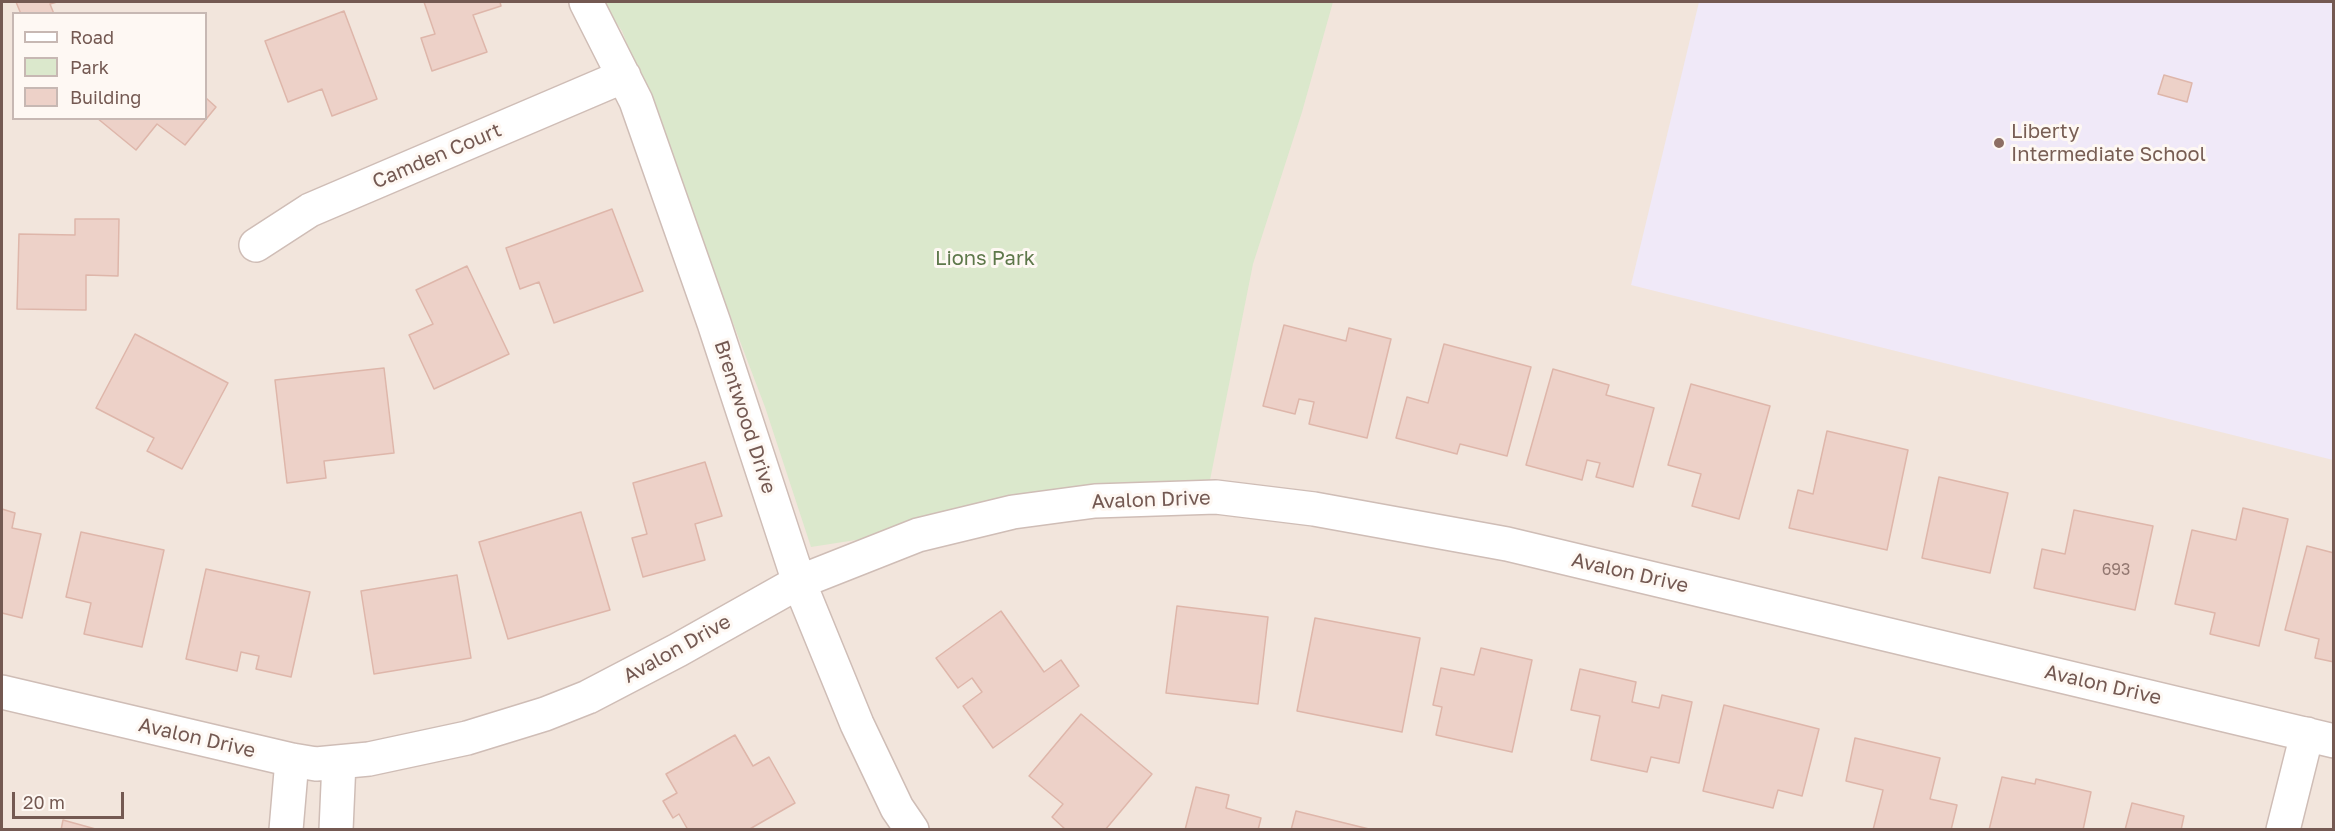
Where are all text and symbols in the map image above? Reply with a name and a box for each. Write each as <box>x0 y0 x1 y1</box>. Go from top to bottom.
legend <box>12 12 207 120</box>
text: Road <box>70 26 114 48</box>
text: Park <box>70 56 109 78</box>
text: Building <box>70 86 141 108</box>
street label: Camden Court <box>369 118 505 194</box>
place label: Liberty Intermediate School <box>2011 120 2206 167</box>
marker: Liberty Intermediate School <box>1992 136 2006 150</box>
park label: Lions Park <box>935 247 1035 271</box>
street label: Brentwood Drive <box>709 337 781 497</box>
street label: Avalon Drive <box>1091 486 1211 514</box>
street label: Avalon Drive <box>1569 548 1691 598</box>
house number: 693 <box>2102 560 2130 580</box>
street label: Avalon Drive <box>619 610 735 688</box>
street label: Avalon Drive <box>2042 660 2164 710</box>
street label: Avalon Drive <box>136 713 258 763</box>
scale bar <box>15 780 128 818</box>
text: 20 m <box>23 791 65 813</box>

